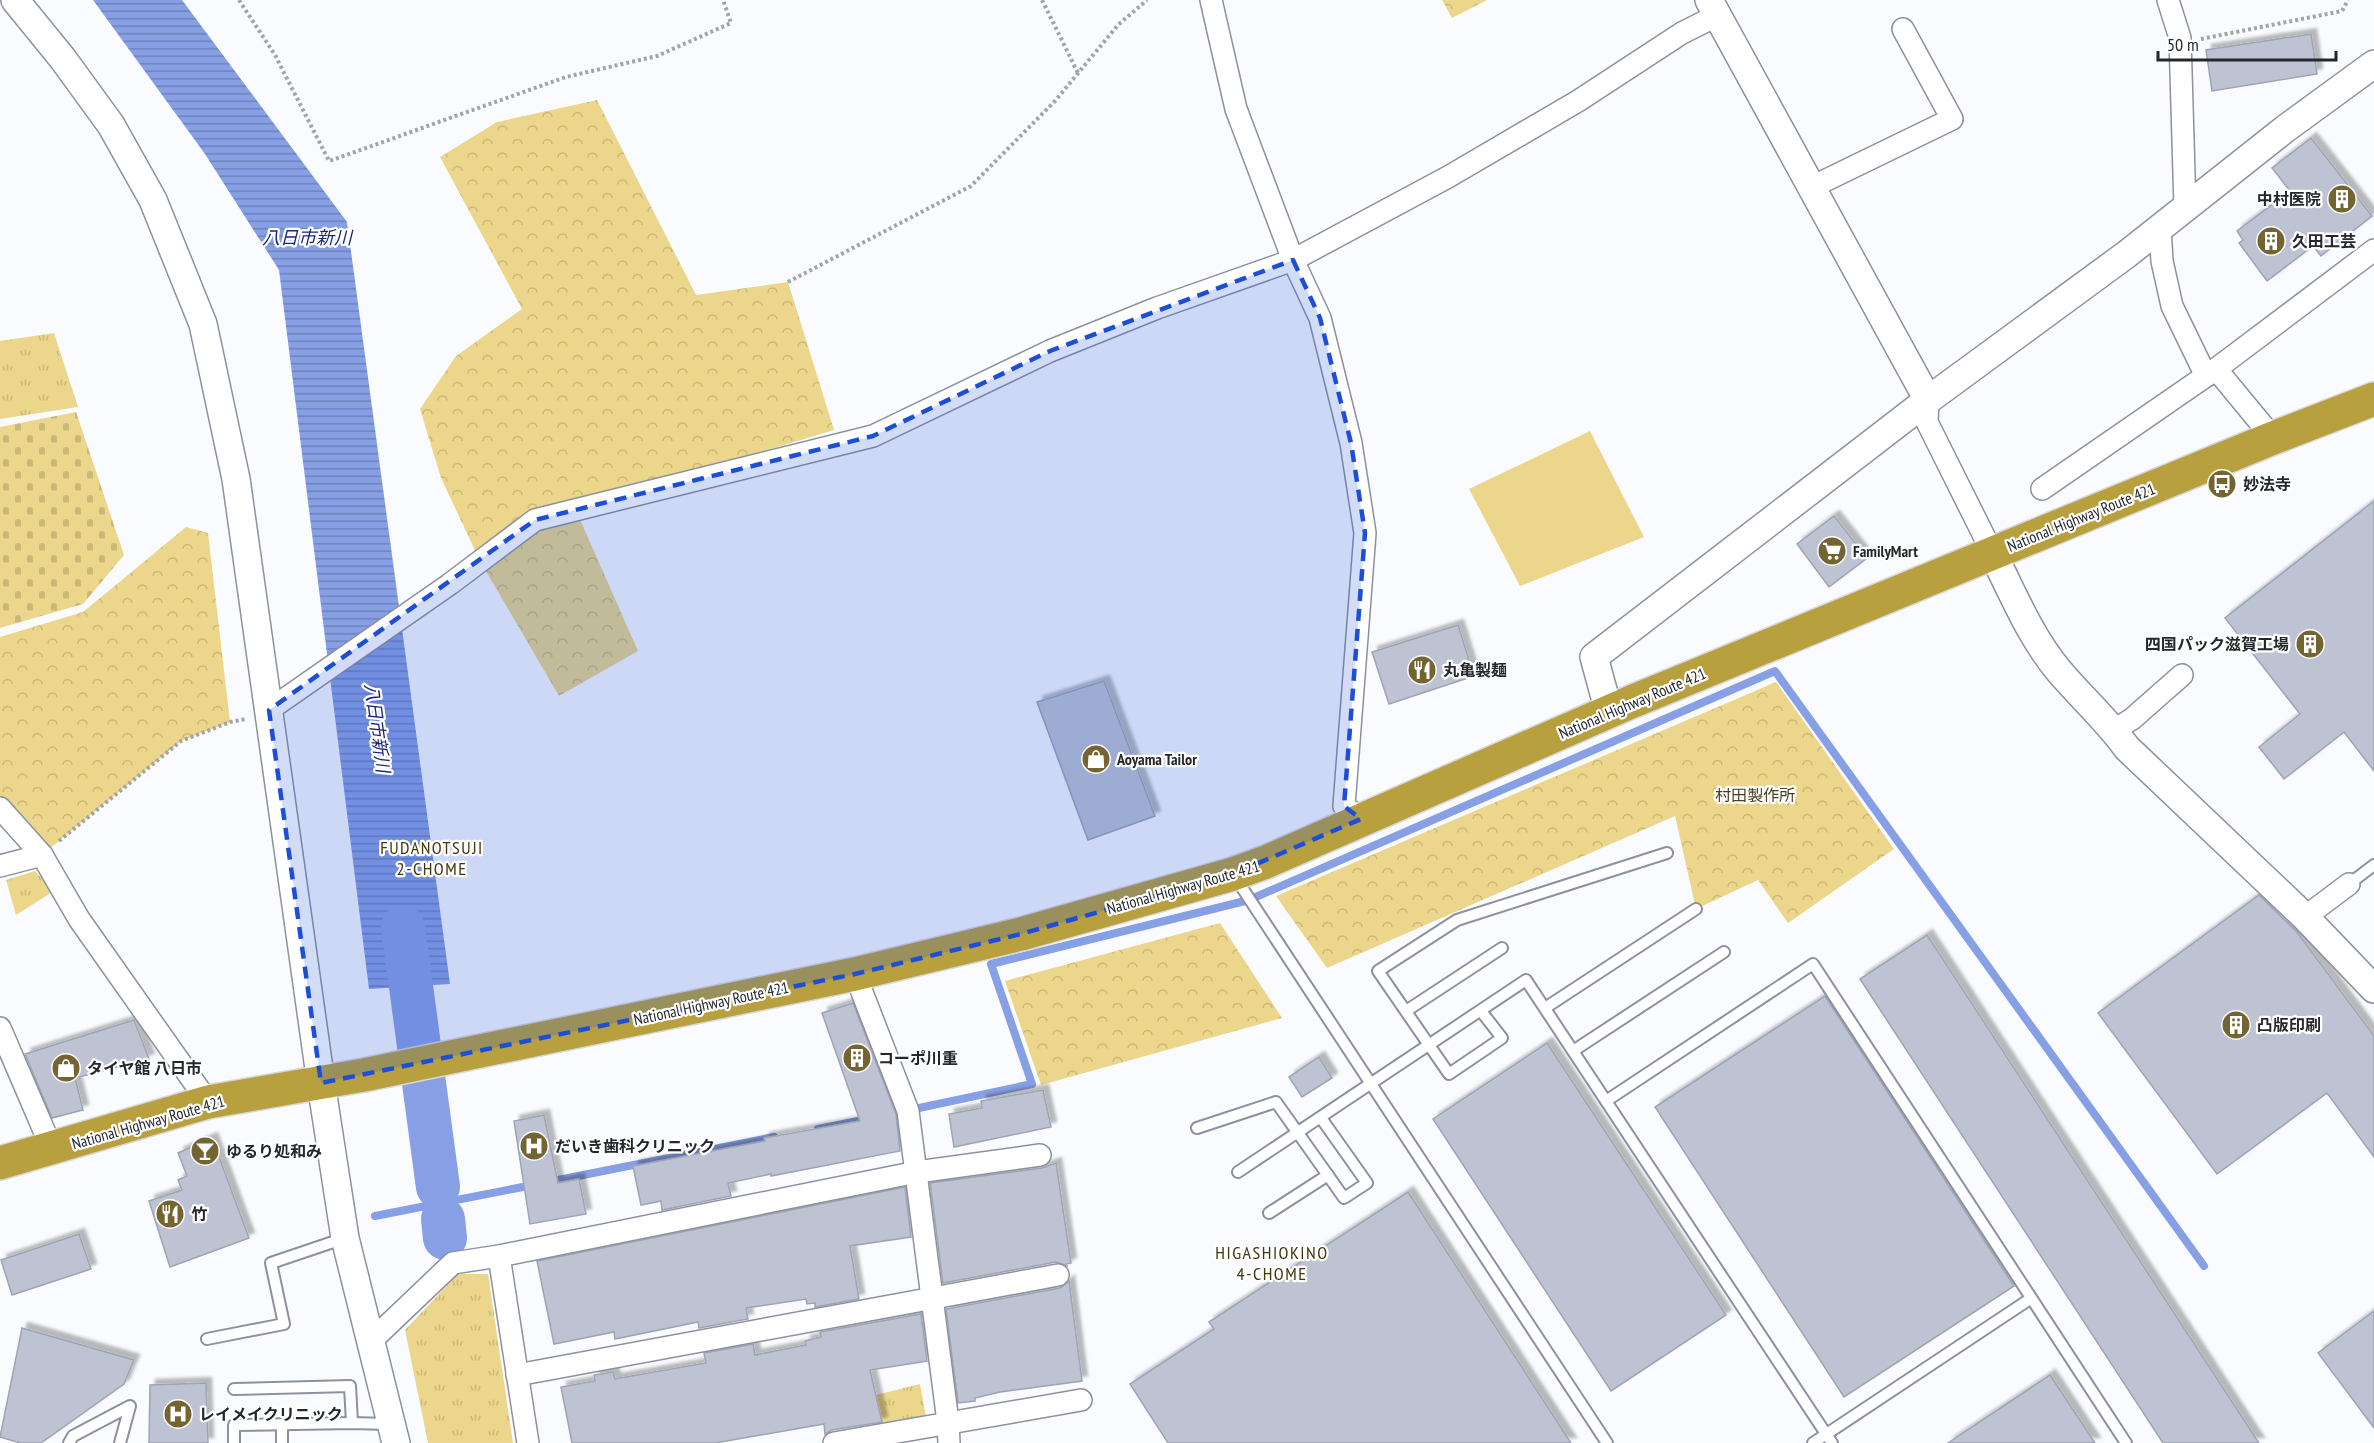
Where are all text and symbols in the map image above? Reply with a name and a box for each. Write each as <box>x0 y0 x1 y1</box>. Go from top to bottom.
scale bar <box>2158 24 2336 62</box>
text: 50 m <box>2167 33 2199 56</box>
building icon: 中村医院 <box>2326 183 2358 215</box>
place label: 中村医院 <box>2257 189 2321 209</box>
building icon: 久田工芸 <box>2255 225 2287 257</box>
water label: 八日市新川 <box>262 226 354 249</box>
place label: 久田工芸 <box>2292 231 2356 251</box>
bus stop icon: 妙法寺 <box>2206 468 2238 500</box>
place label: 妙法寺 <box>2243 474 2291 494</box>
street label: National Highway Route 421 <box>2004 478 2158 556</box>
supermarket icon: FamilyMart <box>1816 535 1848 567</box>
place label: FamilyMart <box>1853 541 1918 561</box>
building icon: 四国パック滋賀工場 <box>2294 628 2326 660</box>
place label: 四国パック滋賀工場 <box>2145 634 2289 654</box>
restaurant icon: 丸亀製麺 <box>1406 654 1438 686</box>
place label: 丸亀製麺 <box>1443 660 1507 680</box>
street label: National Highway Route 421 <box>1555 663 1709 743</box>
water label: 八日市新川 <box>360 682 395 776</box>
shop icon: Aoyama Tailor <box>1080 743 1112 775</box>
place label: Aoyama Tailor <box>1116 749 1197 769</box>
park label: 村田製作所 <box>1715 785 1795 805</box>
district label: FUDANOTSUJI 2-CHOME <box>380 836 484 880</box>
street label: National Highway Route 421 <box>1104 856 1262 918</box>
street label: National Highway Route 421 <box>632 977 790 1029</box>
building icon: 凸版印刷 <box>2220 1009 2252 1041</box>
place label: 凸版印刷 <box>2257 1015 2321 1035</box>
building icon: コーポ川重 <box>841 1042 873 1074</box>
place label: コーポ川重 <box>878 1048 958 1068</box>
shop icon: タイヤ館 八日市 <box>50 1052 82 1084</box>
place label: タイヤ館 八日市 <box>87 1058 202 1078</box>
street label: National Highway Route 421 <box>69 1091 227 1153</box>
hospital icon: だいき歯科クリニック <box>518 1130 550 1162</box>
bar icon: ゆるり処和み <box>189 1135 221 1167</box>
place label: だいき歯科クリニック <box>555 1136 715 1156</box>
place label: ゆるり処和み <box>226 1141 322 1161</box>
restaurant icon: 竹 <box>154 1198 186 1230</box>
place label: 竹 <box>191 1204 207 1224</box>
district label: HIGASHIOKINO 4-CHOME <box>1215 1241 1329 1285</box>
hospital icon: レイメイクリニック <box>162 1398 194 1430</box>
place label: レイメイクリニック <box>199 1404 343 1424</box>

